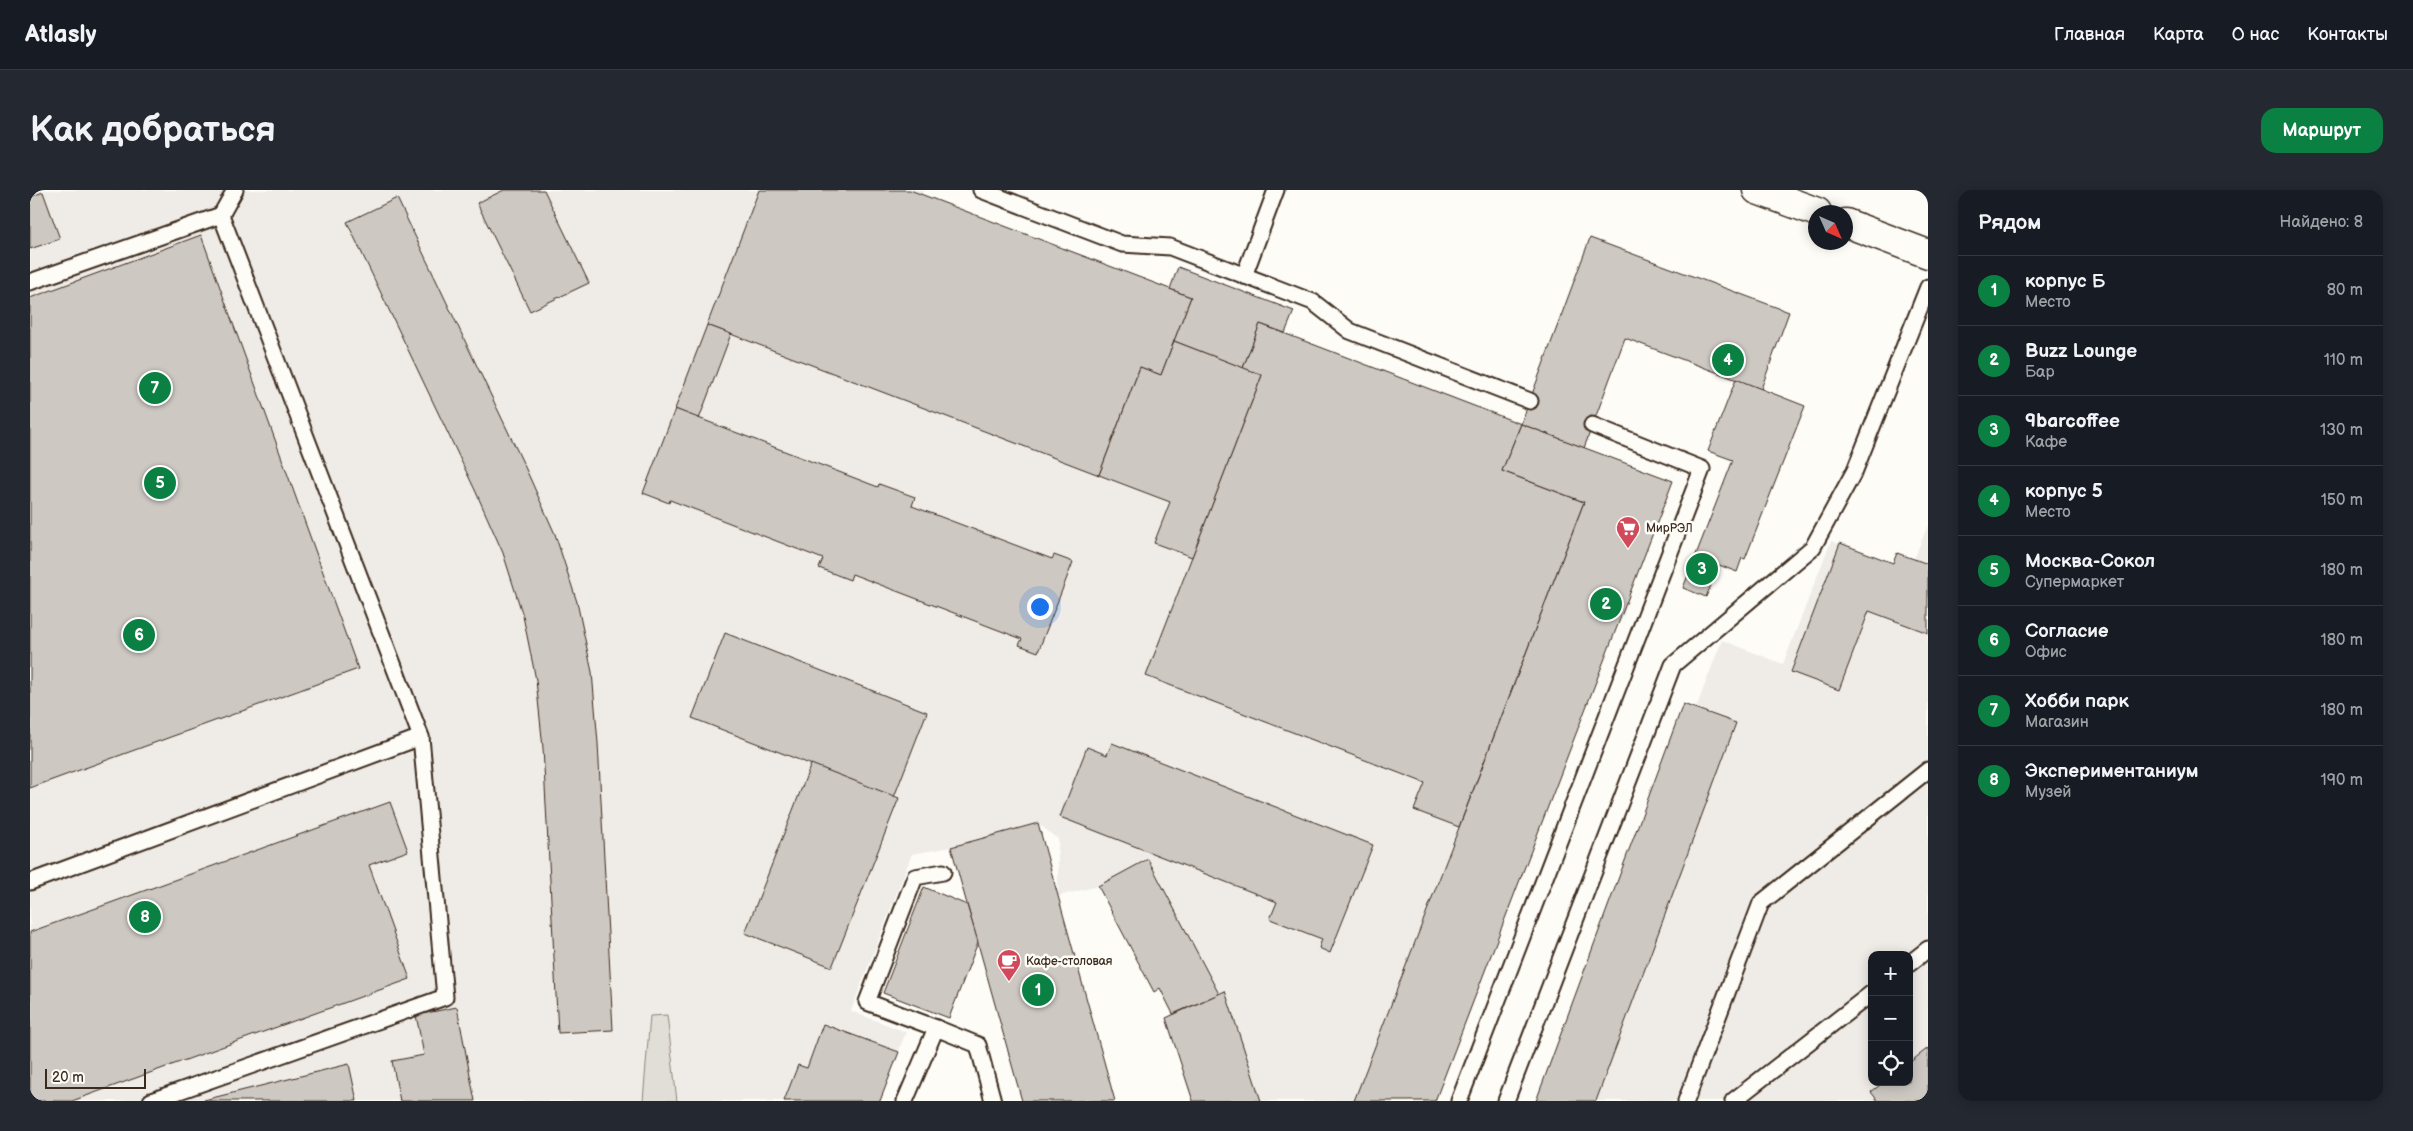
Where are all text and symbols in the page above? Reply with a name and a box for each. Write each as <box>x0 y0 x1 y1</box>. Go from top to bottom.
text: Atlasly <box>25 20 96 49</box>
text: Главная <box>2054 24 2125 45</box>
text: Карта <box>2153 24 2204 45</box>
text: О нас <box>2232 24 2279 45</box>
text: Контакты <box>2307 24 2388 45</box>
button: Маршрут <box>2261 108 2383 153</box>
text: Как добраться <box>30 109 276 152</box>
north arrow <box>1808 205 1853 250</box>
text: Рядом <box>1978 210 2041 235</box>
text: Найдено: 8 <box>2280 213 2363 232</box>
text: корпус Б <box>2025 270 2105 293</box>
text: 1 <box>1991 281 1997 300</box>
text: 80 m <box>2327 281 2363 300</box>
text: Место <box>2025 293 2071 312</box>
text: Buzz Lounge <box>2025 340 2137 363</box>
pin: 4 <box>1712 341 1744 379</box>
text: 2 <box>1989 351 1999 370</box>
text: 110 m <box>2324 351 2363 370</box>
text: Бар <box>2025 363 2055 382</box>
pin: 7 <box>139 369 171 407</box>
text: 9barcoffee <box>2025 410 2120 433</box>
text: 3 <box>1989 421 1999 440</box>
text: 130 m <box>2320 421 2363 440</box>
text: Кафе <box>2025 433 2067 452</box>
pin: 5 <box>144 464 176 502</box>
text: корпус 5 <box>2025 480 2103 503</box>
text: 4 <box>1989 491 1999 510</box>
text: 150 m <box>2321 491 2363 510</box>
text: Место <box>2025 503 2071 522</box>
supermarket icon: МирРЭЛ <box>1615 515 1641 549</box>
place label: МирРЭЛ <box>1646 521 1693 536</box>
pin: 3 <box>1686 550 1718 588</box>
text: Москва-Сокол <box>2025 550 2155 573</box>
text: 5 <box>1989 561 1999 580</box>
text: 180 m <box>2321 561 2363 580</box>
text: Супермаркет <box>2025 573 2124 592</box>
pin: 2 <box>1590 585 1622 623</box>
your location <box>1027 594 1053 620</box>
pin: 6 <box>123 616 155 654</box>
text: Согласие <box>2025 620 2109 643</box>
text: 6 <box>1989 631 1999 650</box>
text: 180 m <box>2321 631 2363 650</box>
text: Офис <box>2025 643 2067 662</box>
text: Хобби парк <box>2025 690 2129 713</box>
text: 7 <box>1990 701 1998 720</box>
text: 180 m <box>2321 701 2363 720</box>
text: Магазин <box>2025 713 2089 732</box>
text: Экспериментаниум <box>2025 760 2199 783</box>
text: 8 <box>1989 771 1999 790</box>
text: 190 m <box>2321 771 2363 790</box>
text: Музей <box>2025 783 2072 802</box>
pin: 8 <box>129 898 161 936</box>
cafe icon: Кафе-столовая <box>996 948 1022 982</box>
map controls <box>1868 951 1913 1086</box>
button: + <box>1868 951 1913 996</box>
place label: Кафе-столовая <box>1026 954 1113 969</box>
pin: 1 <box>1022 971 1054 1009</box>
button: − <box>1868 996 1913 1041</box>
button: locate <box>1868 1041 1913 1086</box>
scale bar <box>45 1066 146 1089</box>
text: 20 m <box>52 1069 84 1086</box>

